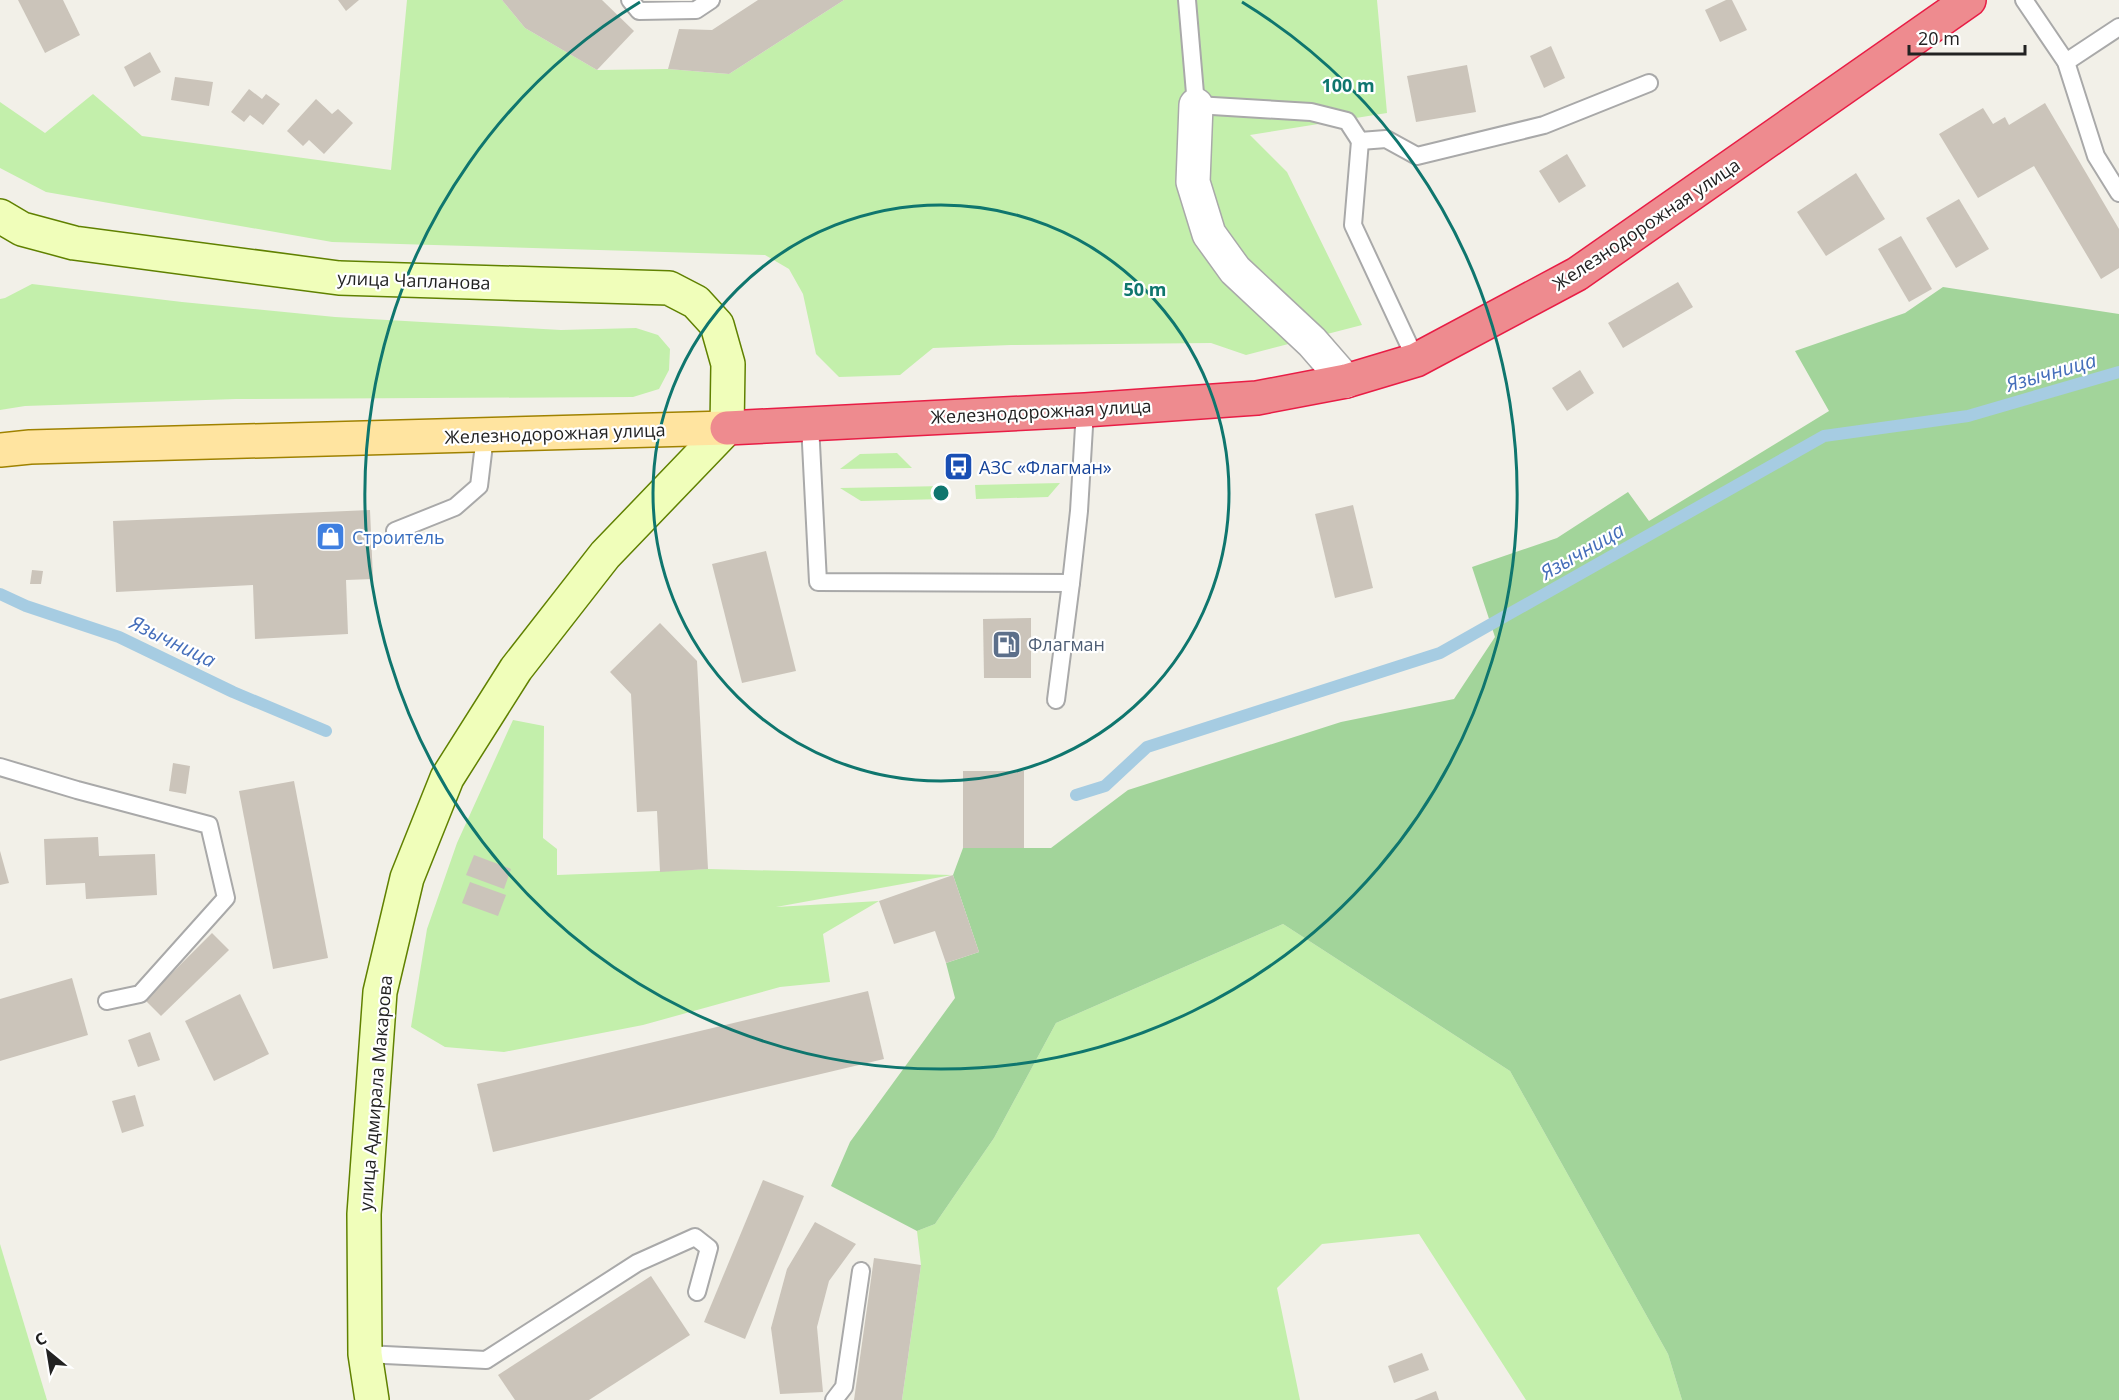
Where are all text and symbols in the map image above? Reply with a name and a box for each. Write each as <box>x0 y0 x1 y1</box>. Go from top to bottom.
scale bar <box>1909 18 2024 56</box>
text: 20 m <box>1918 26 1960 50</box>
text: 100 m <box>1321 73 1375 97</box>
street label: Железнодорожная улица <box>1548 152 1744 296</box>
street label: улица Чапланова <box>337 265 491 295</box>
text: 50 m <box>1124 277 1166 301</box>
water label: Язычница <box>2002 346 2099 398</box>
street label: Железнодорожная улица <box>930 393 1152 429</box>
street label: Железнодорожная улица <box>444 417 666 449</box>
bus stop icon: АЗС «Флагман» <box>942 451 974 483</box>
place label: АЗС «Флагман» <box>979 455 1112 479</box>
centre of rings <box>931 483 951 503</box>
water label: Язычница <box>1534 516 1629 586</box>
shop icon: Строитель <box>315 521 347 553</box>
place label: Строитель <box>352 525 445 549</box>
water label: Язычница <box>125 608 220 673</box>
fuel station icon: Флагман <box>991 628 1023 660</box>
place label: Флагман <box>1028 632 1105 656</box>
street label: улица Адмирала Макарова <box>353 974 397 1212</box>
north arrow <box>18 1322 78 1382</box>
text: С <box>31 1327 50 1351</box>

